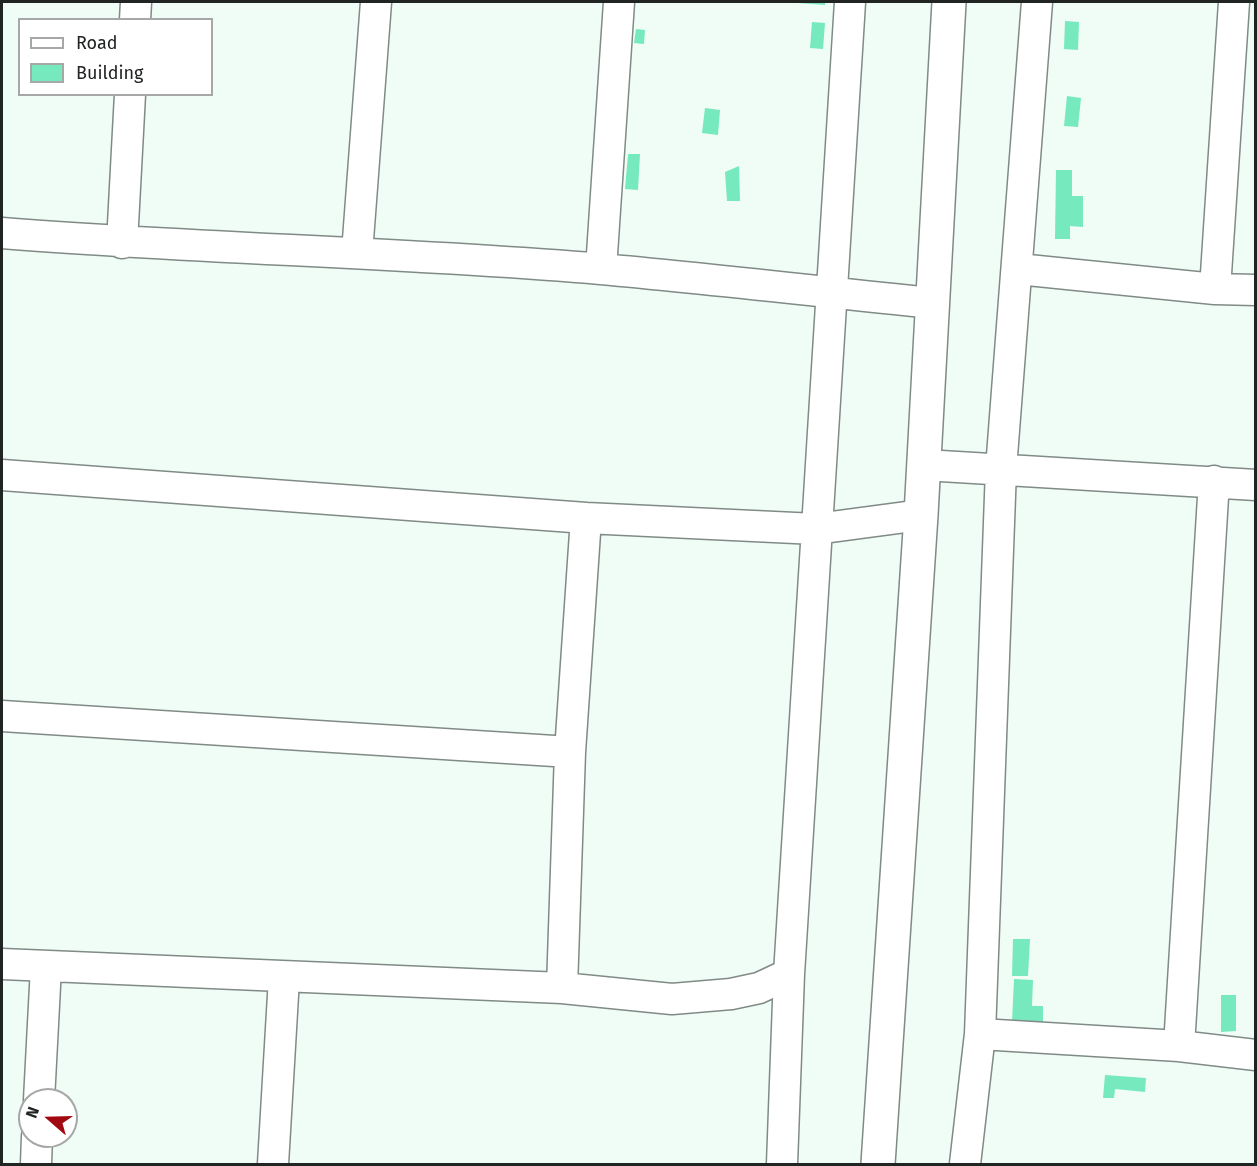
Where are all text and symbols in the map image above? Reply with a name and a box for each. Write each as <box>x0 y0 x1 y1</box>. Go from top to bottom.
legend <box>18 18 213 96</box>
text: Road <box>76 32 118 54</box>
text: Building <box>76 62 143 84</box>
north arrow <box>18 1088 78 1148</box>
text: N <box>22 1104 43 1121</box>

